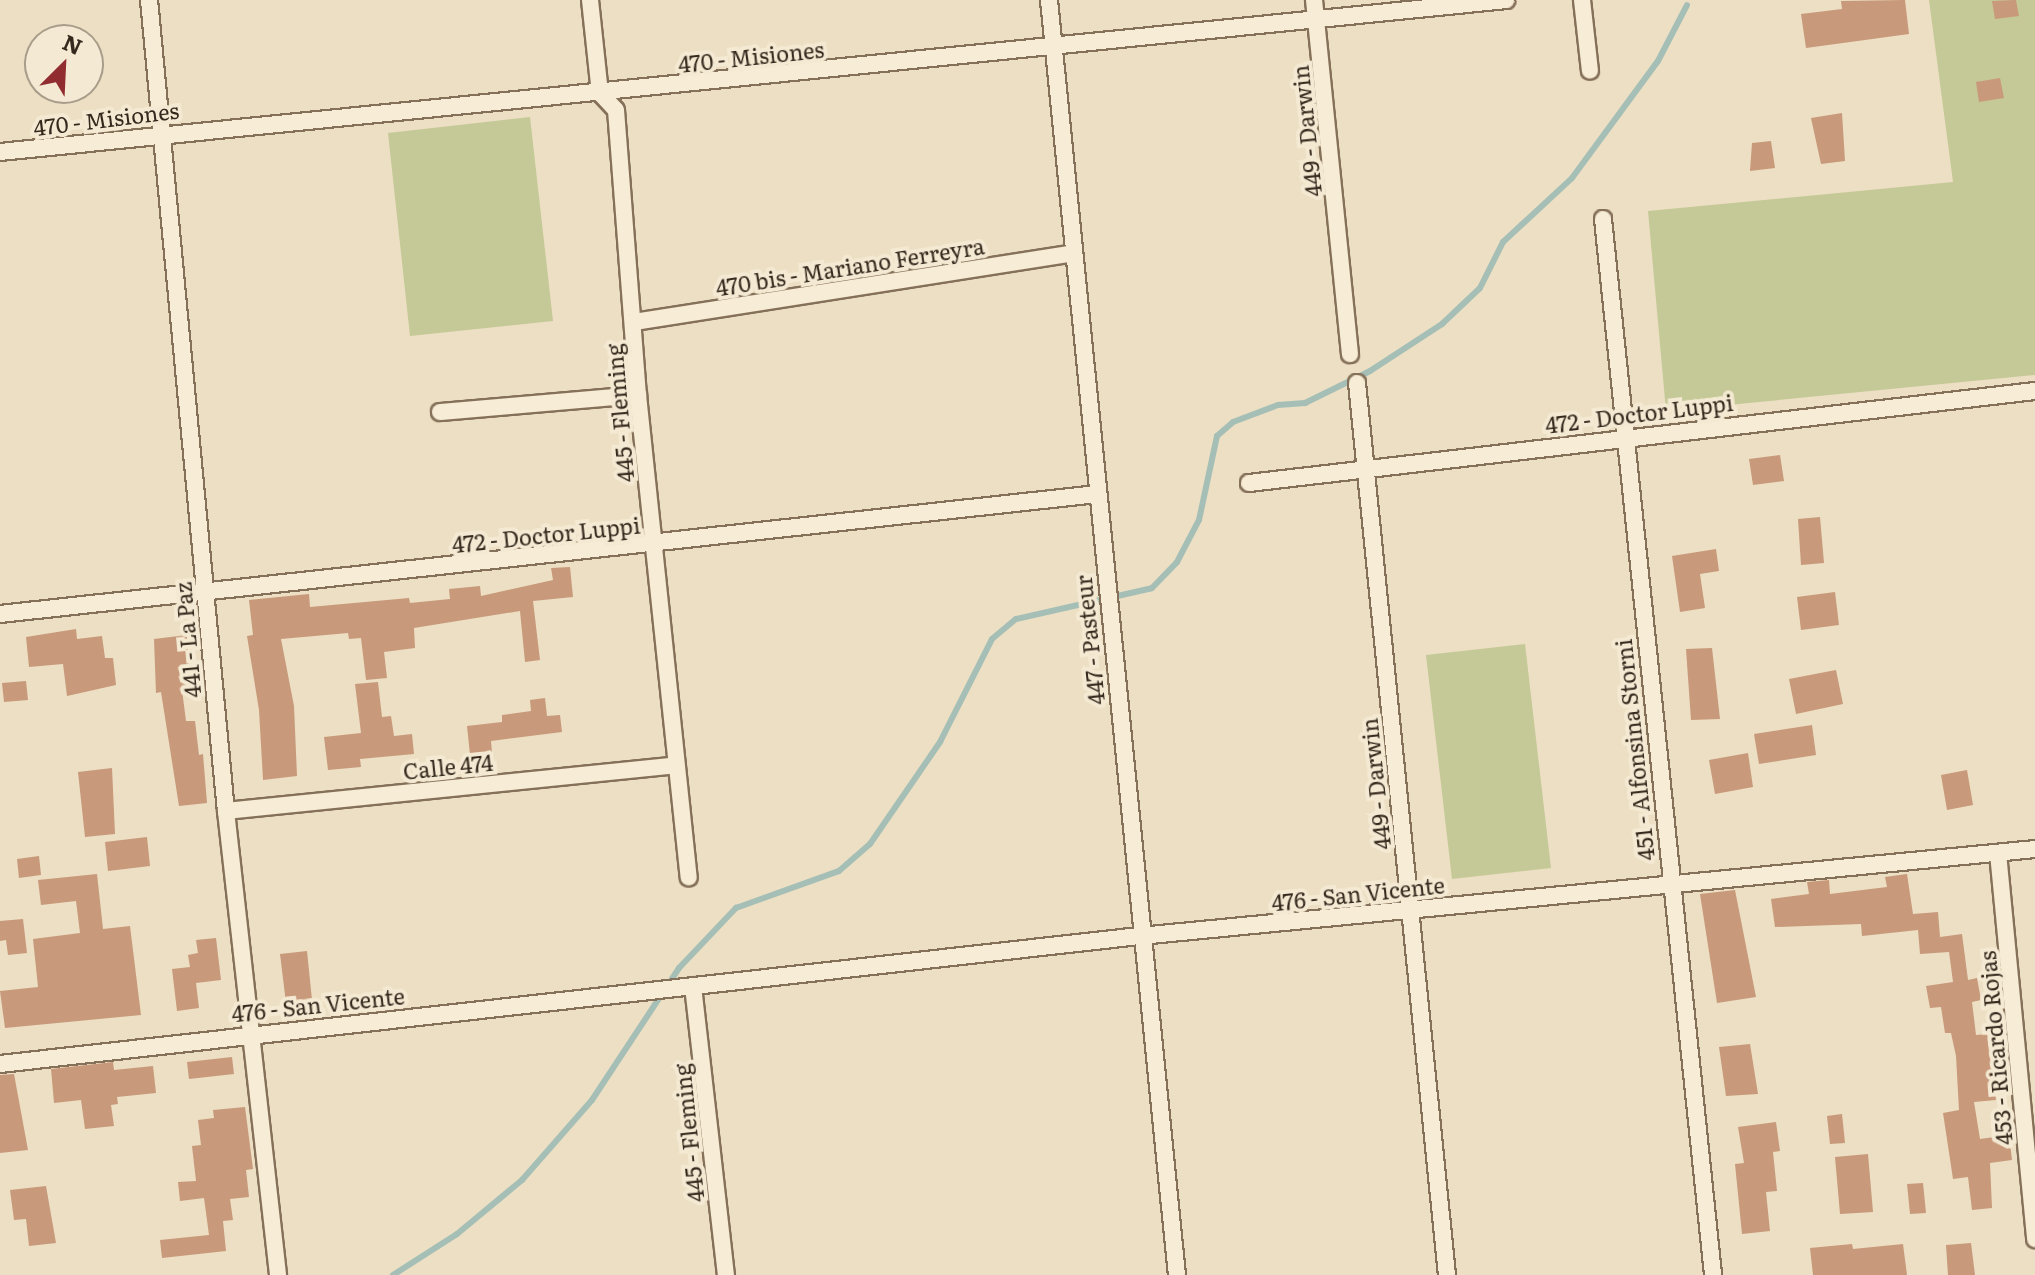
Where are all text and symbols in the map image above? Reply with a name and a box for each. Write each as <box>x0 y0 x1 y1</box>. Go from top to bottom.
north arrow <box>24 24 104 104</box>
text: N <box>58 25 88 62</box>
street label: 470 - Misiones <box>677 35 825 77</box>
street label: 449 - Darwin <box>1286 64 1326 198</box>
street label: 470 - Misiones <box>32 96 180 140</box>
street label: 470 bis - Mariano Ferreyra <box>714 232 986 300</box>
street label: 445 - Fleming <box>600 343 638 483</box>
street label: 472 - Doctor Luppi <box>1544 388 1734 438</box>
street label: 472 - Doctor Luppi <box>451 511 641 557</box>
street label: 447 - Pasteur <box>1069 574 1109 706</box>
street label: 441 - La Paz <box>169 581 205 699</box>
street label: 451 - Alfonsina Storni <box>1609 638 1659 862</box>
street label: 449 - Darwin <box>1355 717 1395 851</box>
street label: Calle 474 <box>402 748 494 784</box>
street label: 476 - San Vicente <box>1270 871 1446 915</box>
street label: 453 - Ricardo Rojas <box>1973 950 2017 1146</box>
street label: 476 - San Vicente <box>230 982 406 1026</box>
street label: 445 - Fleming <box>668 1063 708 1203</box>

